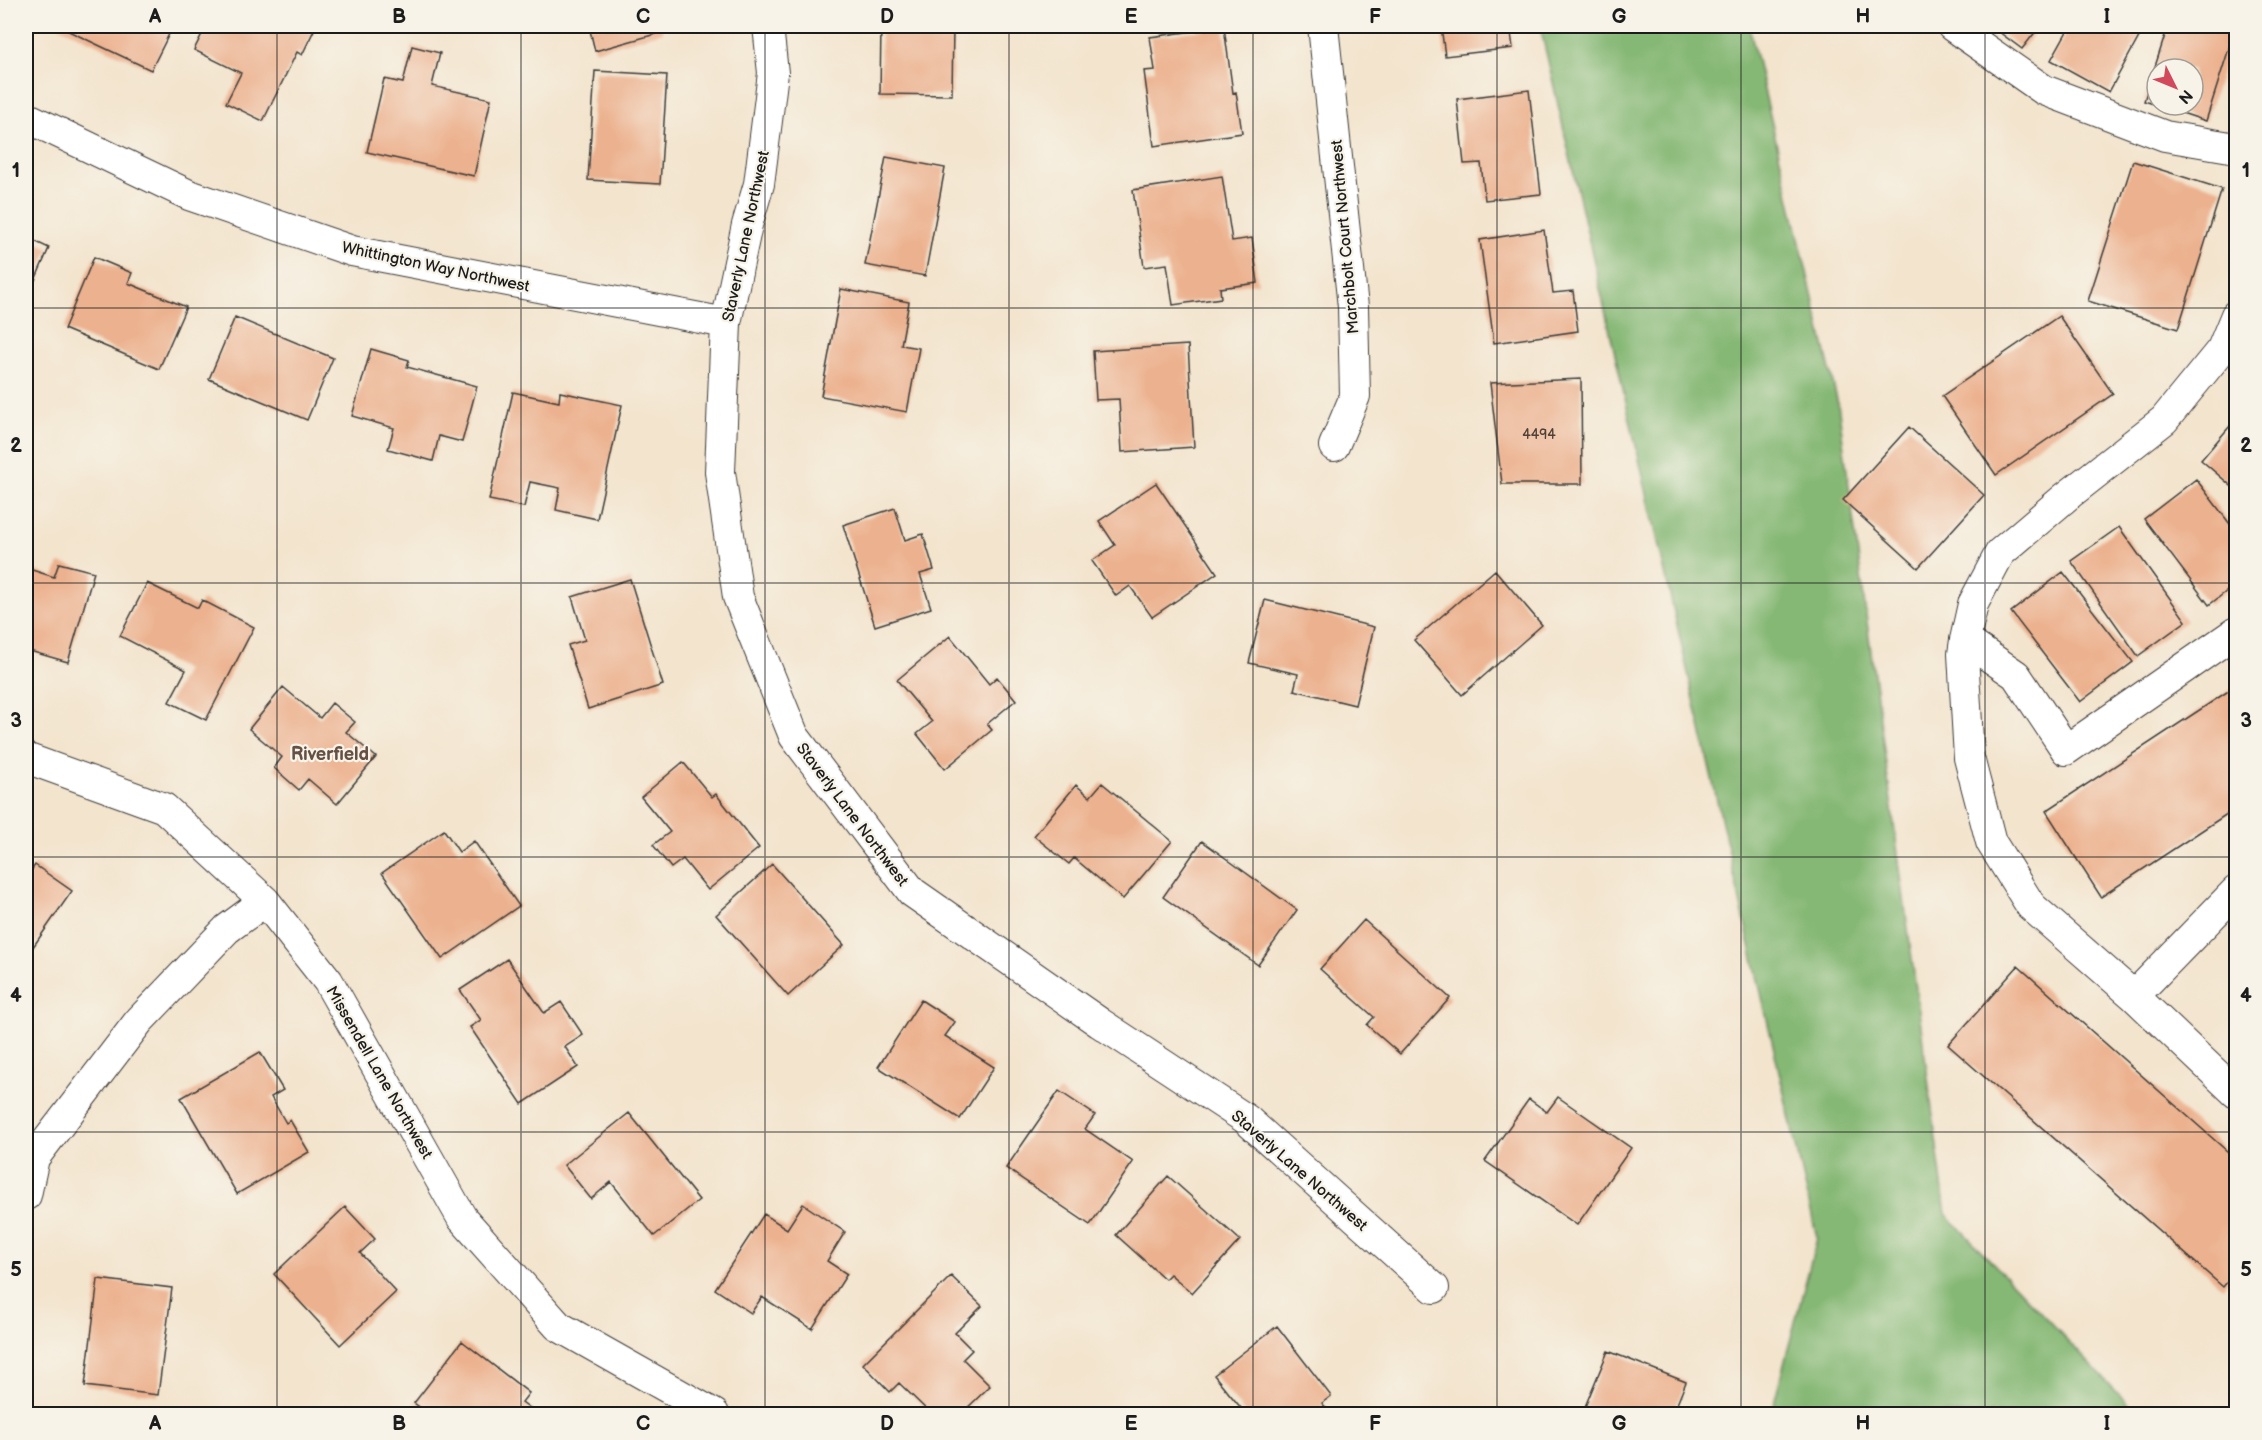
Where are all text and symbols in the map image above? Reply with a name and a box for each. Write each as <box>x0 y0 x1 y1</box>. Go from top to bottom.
text: A <box>148 5 162 29</box>
text: B <box>392 5 406 29</box>
text: C <box>636 5 650 29</box>
text: D <box>880 5 894 29</box>
text: E <box>1125 5 1138 29</box>
text: F <box>1369 5 1381 29</box>
text: G <box>1612 5 1627 29</box>
text: H <box>1856 5 1870 29</box>
text: I <box>2104 5 2110 29</box>
north arrow <box>2145 57 2205 117</box>
text: N <box>2174 85 2196 107</box>
street label: Marchbolt Court Northwest <box>1328 139 1363 335</box>
street label: Staverly Lane Northwest <box>719 149 774 324</box>
text: 1 <box>12 159 20 183</box>
text: 1 <box>2242 159 2250 183</box>
street label: Whittington Way Northwest <box>340 238 531 297</box>
house number: 4494 <box>1522 426 1556 443</box>
text: 2 <box>10 434 22 458</box>
text: 2 <box>2240 434 2252 458</box>
text: 3 <box>10 709 22 733</box>
text: 3 <box>2240 709 2252 733</box>
street label: Staverly Lane Northwest <box>792 740 912 890</box>
district label: Riverfield <box>291 744 369 765</box>
street label: Missendell Lane Northwest <box>321 983 436 1163</box>
text: 4 <box>10 984 22 1008</box>
text: 4 <box>2240 984 2252 1008</box>
street label: Staverly Lane Northwest <box>1227 1107 1371 1236</box>
text: 5 <box>10 1258 22 1282</box>
text: 5 <box>2240 1258 2252 1282</box>
text: A <box>148 1412 162 1436</box>
text: B <box>392 1412 406 1436</box>
text: C <box>636 1412 650 1436</box>
text: D <box>880 1412 894 1436</box>
text: E <box>1125 1412 1138 1436</box>
text: F <box>1369 1412 1381 1436</box>
text: G <box>1612 1412 1627 1436</box>
text: H <box>1856 1412 1870 1436</box>
text: I <box>2104 1412 2110 1436</box>

